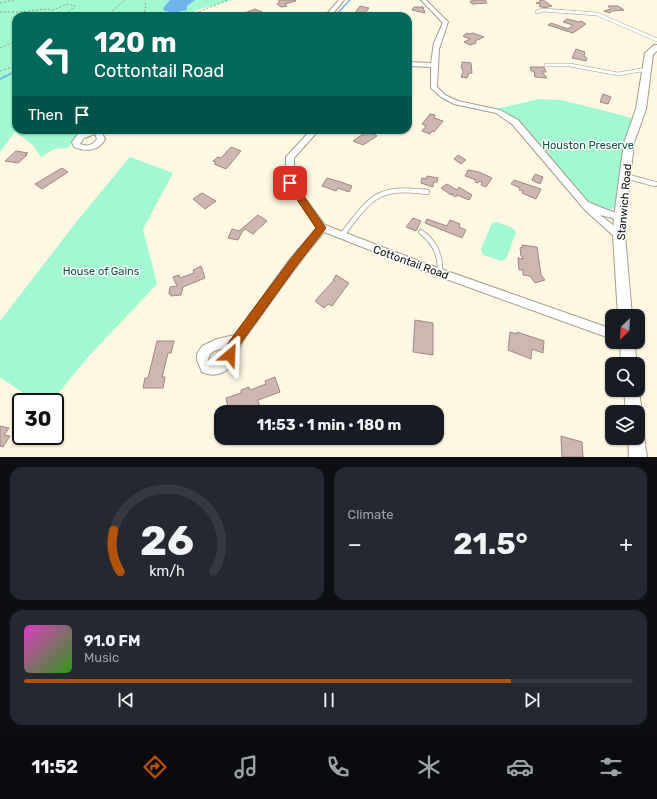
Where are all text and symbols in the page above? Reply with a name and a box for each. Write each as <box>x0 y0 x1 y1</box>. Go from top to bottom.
text: 120 m <box>94 26 177 59</box>
icon: left <box>28 28 80 80</box>
text: Cottontail Road <box>94 60 224 82</box>
icon: arrive <box>71 104 93 126</box>
text: Then <box>28 106 63 124</box>
park label: Houston Preserve <box>542 139 634 152</box>
street label: Stanwich Road <box>615 163 634 241</box>
pin <box>273 166 307 200</box>
icon: arrive <box>279 172 301 194</box>
street label: Cottontail Road <box>371 243 450 282</box>
park label: House of Gains <box>63 265 140 278</box>
north arrow <box>605 309 645 349</box>
map controls <box>605 309 645 445</box>
position arrow <box>209 334 251 376</box>
button: search <box>605 357 645 397</box>
speed limit sign: 30 <box>12 393 64 445</box>
button: layers <box>605 405 645 445</box>
text: 11:53 · 1 min · 180 m <box>257 416 401 434</box>
text: Climate <box>348 507 394 522</box>
text: 26 <box>140 515 194 564</box>
text: 21.5° <box>453 526 528 562</box>
text: − <box>348 531 362 558</box>
text: + <box>619 531 633 558</box>
text: km/h <box>149 562 185 579</box>
text: 91.0 FM <box>84 632 140 650</box>
text: Music <box>84 650 119 665</box>
icon: previous <box>115 689 137 711</box>
icon: pause <box>318 689 340 711</box>
icon: next <box>521 689 543 711</box>
icon: directions <box>141 753 169 781</box>
icon: music <box>232 753 260 781</box>
icon: phone <box>324 753 352 781</box>
icon: climate <box>415 753 443 781</box>
icon: car <box>506 753 534 781</box>
icon: filters <box>597 753 625 781</box>
text: 11:52 <box>32 756 78 778</box>

